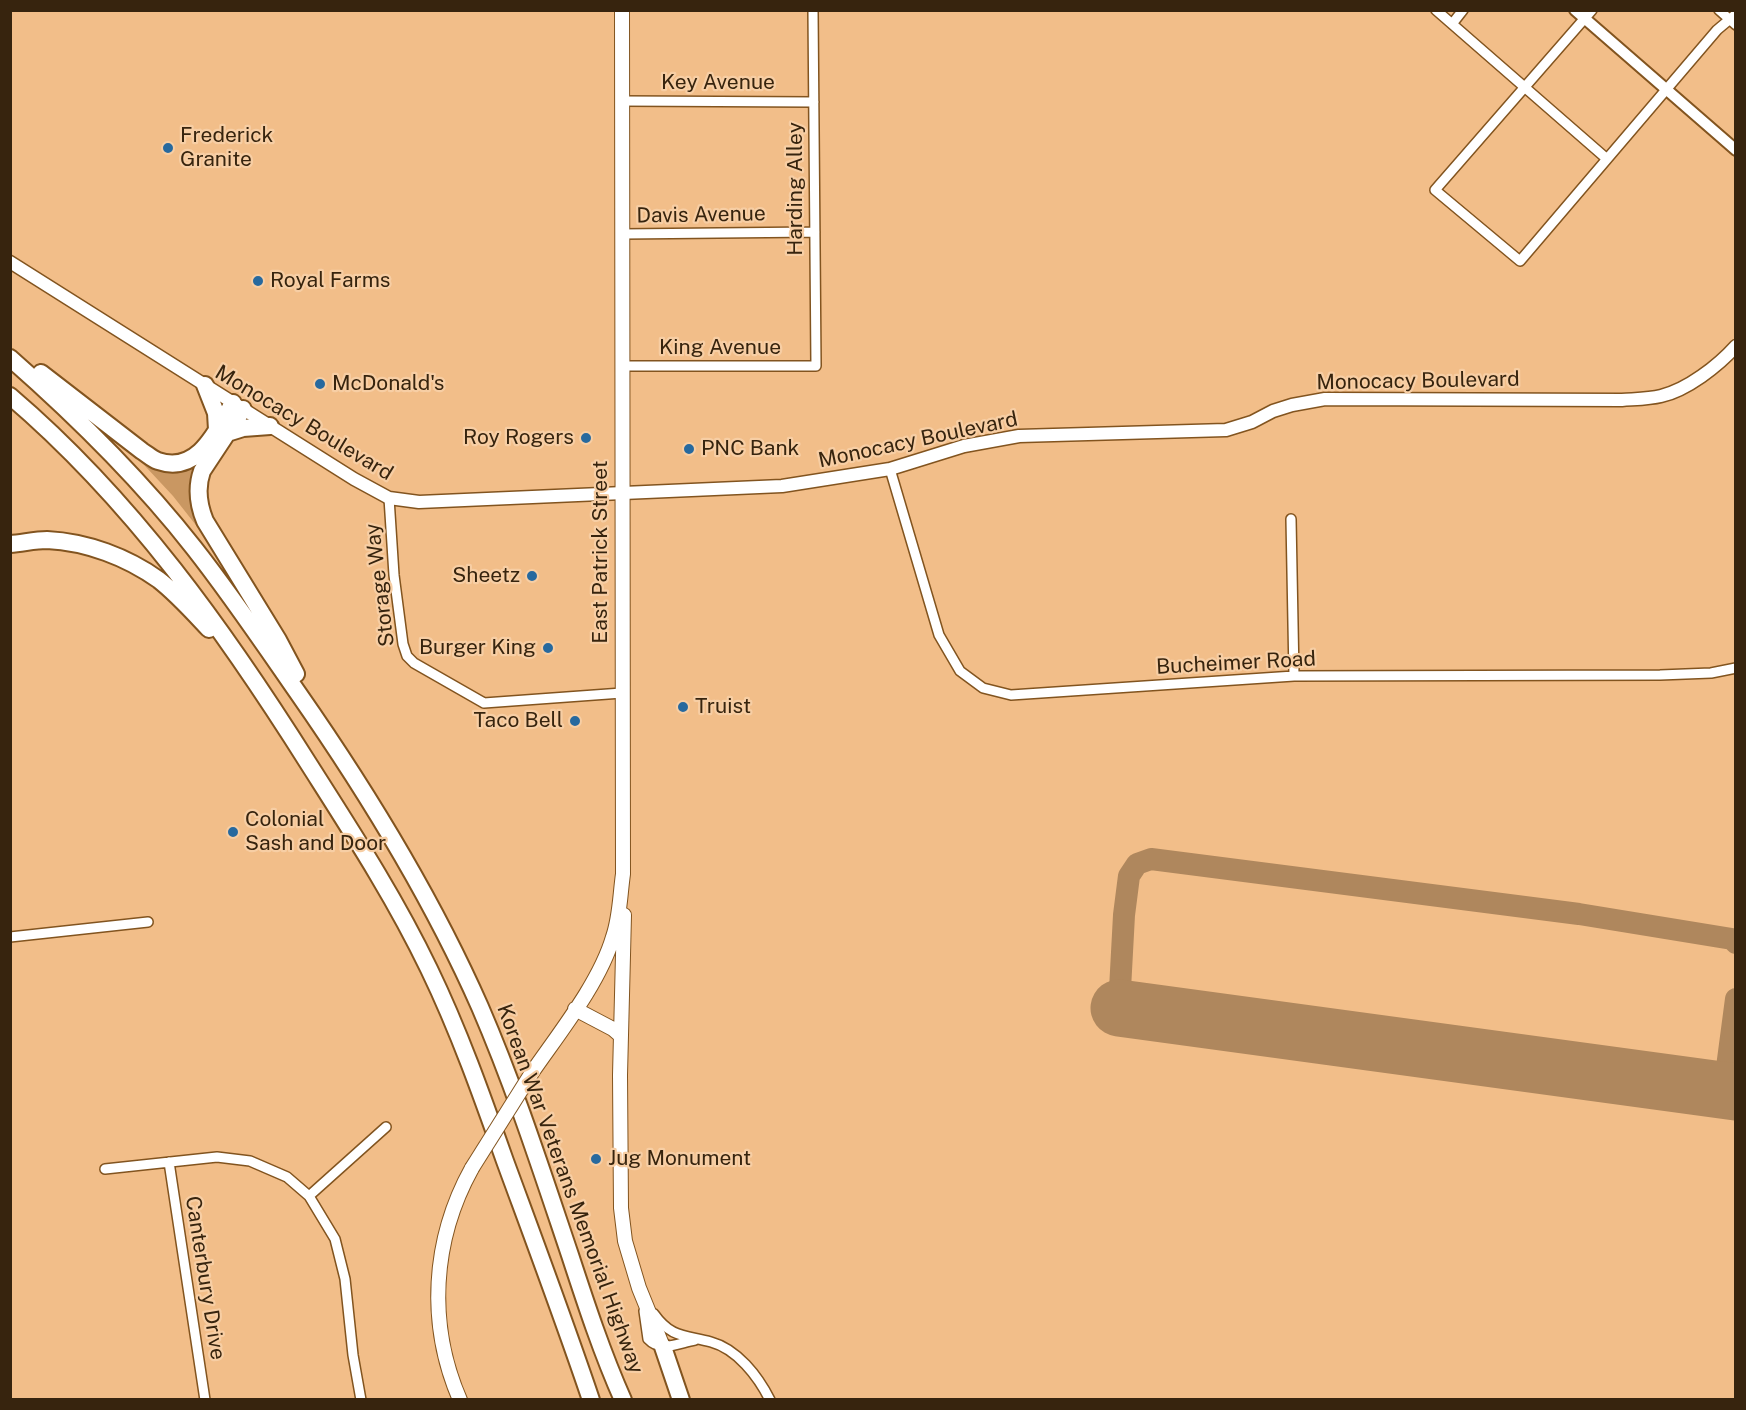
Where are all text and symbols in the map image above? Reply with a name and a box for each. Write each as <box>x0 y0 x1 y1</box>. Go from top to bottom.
street label: Key Avenue <box>661 70 775 96</box>
street label: Harding Alley <box>783 122 809 256</box>
place label: Frederick Granite <box>180 123 273 173</box>
marker: Frederick Granite <box>161 141 175 155</box>
street label: Davis Avenue <box>636 201 766 229</box>
place label: Royal Farms <box>270 268 390 294</box>
marker: Royal Farms <box>251 274 265 288</box>
street label: King Avenue <box>659 335 781 361</box>
street label: Monocacy Boulevard <box>210 360 398 486</box>
street label: Monocacy Boulevard <box>1316 367 1520 395</box>
place label: McDonald's <box>332 371 444 397</box>
marker: McDonald's <box>313 377 327 391</box>
street label: Monocacy Boulevard <box>816 407 1020 473</box>
place label: Roy Rogers <box>463 425 574 451</box>
marker: Roy Rogers <box>579 431 593 445</box>
place label: PNC Bank <box>701 436 799 462</box>
marker: PNC Bank <box>682 442 696 456</box>
street label: East Patrick Street <box>588 460 614 644</box>
street label: Storage Way <box>360 522 400 648</box>
place label: Sheetz <box>452 563 520 589</box>
marker: Sheetz <box>525 569 539 583</box>
place label: Burger King <box>419 635 536 661</box>
marker: Burger King <box>541 641 555 655</box>
street label: Bucheimer Road <box>1155 646 1317 680</box>
place label: Truist <box>695 694 751 720</box>
marker: Truist <box>676 700 690 714</box>
place label: Taco Bell <box>473 708 563 734</box>
marker: Taco Bell <box>568 714 582 728</box>
place label: Colonial Sash and Door <box>245 807 386 857</box>
marker: Colonial Sash and Door <box>226 825 240 839</box>
street label: Korean War Veterans Memorial Highway <box>491 1001 649 1377</box>
place label: Jug Monument <box>608 1146 751 1172</box>
marker: Jug Monument <box>589 1152 603 1166</box>
street label: Canterbury Drive <box>180 1194 230 1362</box>

